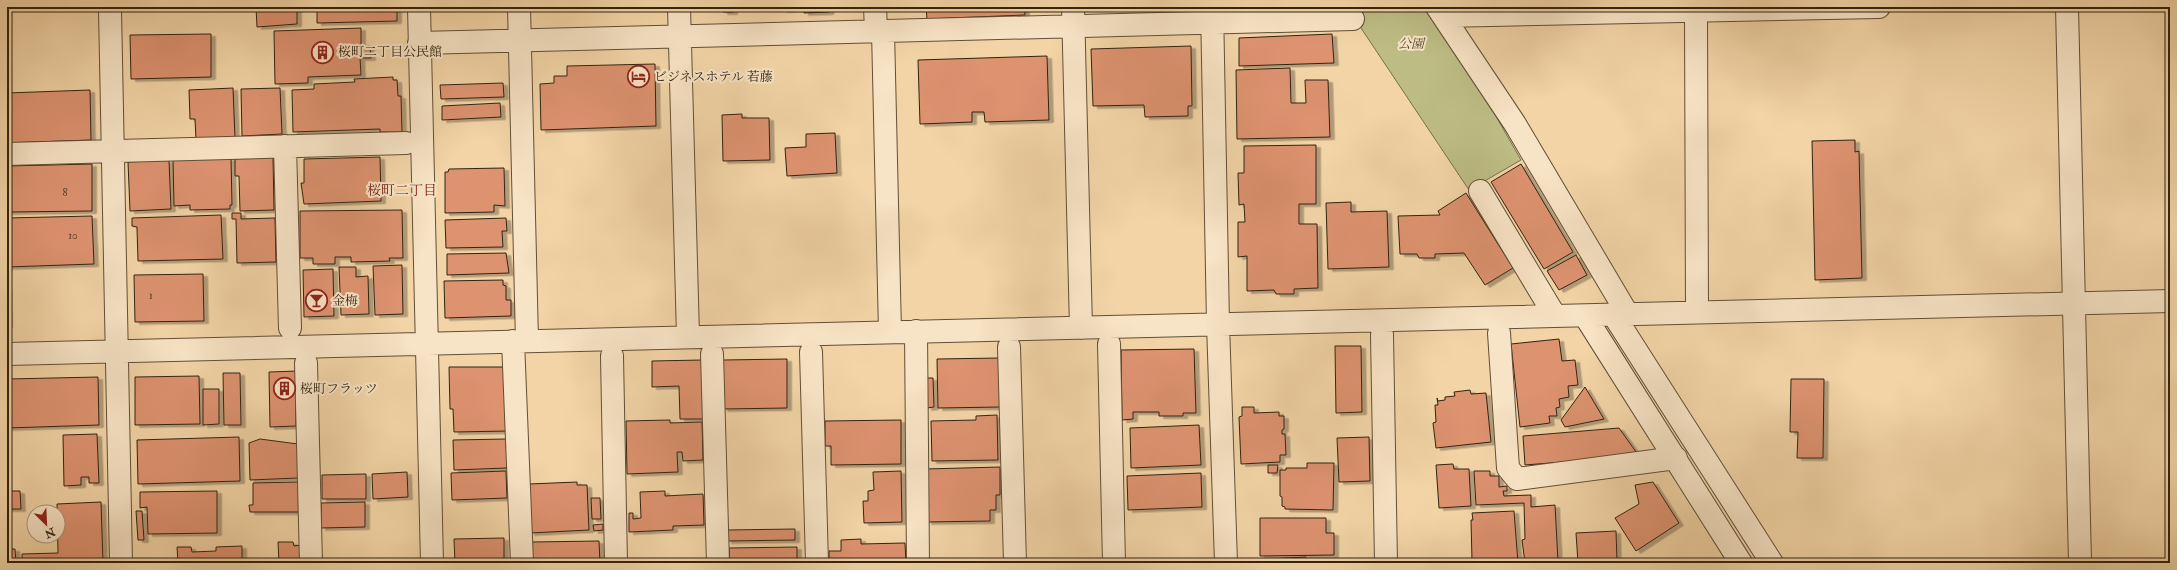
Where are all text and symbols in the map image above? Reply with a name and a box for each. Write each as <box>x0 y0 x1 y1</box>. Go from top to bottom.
park label: 公園 <box>1398 36 1426 52</box>
building icon: 桜町二丁目公民館 <box>309 39 335 65</box>
place label: 桜町二丁目公民館 <box>338 44 442 60</box>
hotel icon: ビジネスホテル 若藤 <box>625 64 651 90</box>
place label: ビジネスホテル 若藤 <box>654 69 773 85</box>
district label: 桜町二丁目 <box>367 182 437 199</box>
house number: 8 <box>62 186 68 199</box>
house number: 10 <box>68 229 78 242</box>
bar icon: 金梅 <box>303 288 329 314</box>
house number: 1 <box>149 289 153 302</box>
place label: 金梅 <box>332 293 358 309</box>
building icon: 桜町フラッツ <box>271 376 297 402</box>
place label: 桜町フラッツ <box>300 381 378 397</box>
north arrow <box>26 504 66 544</box>
text: N <box>42 524 58 541</box>

